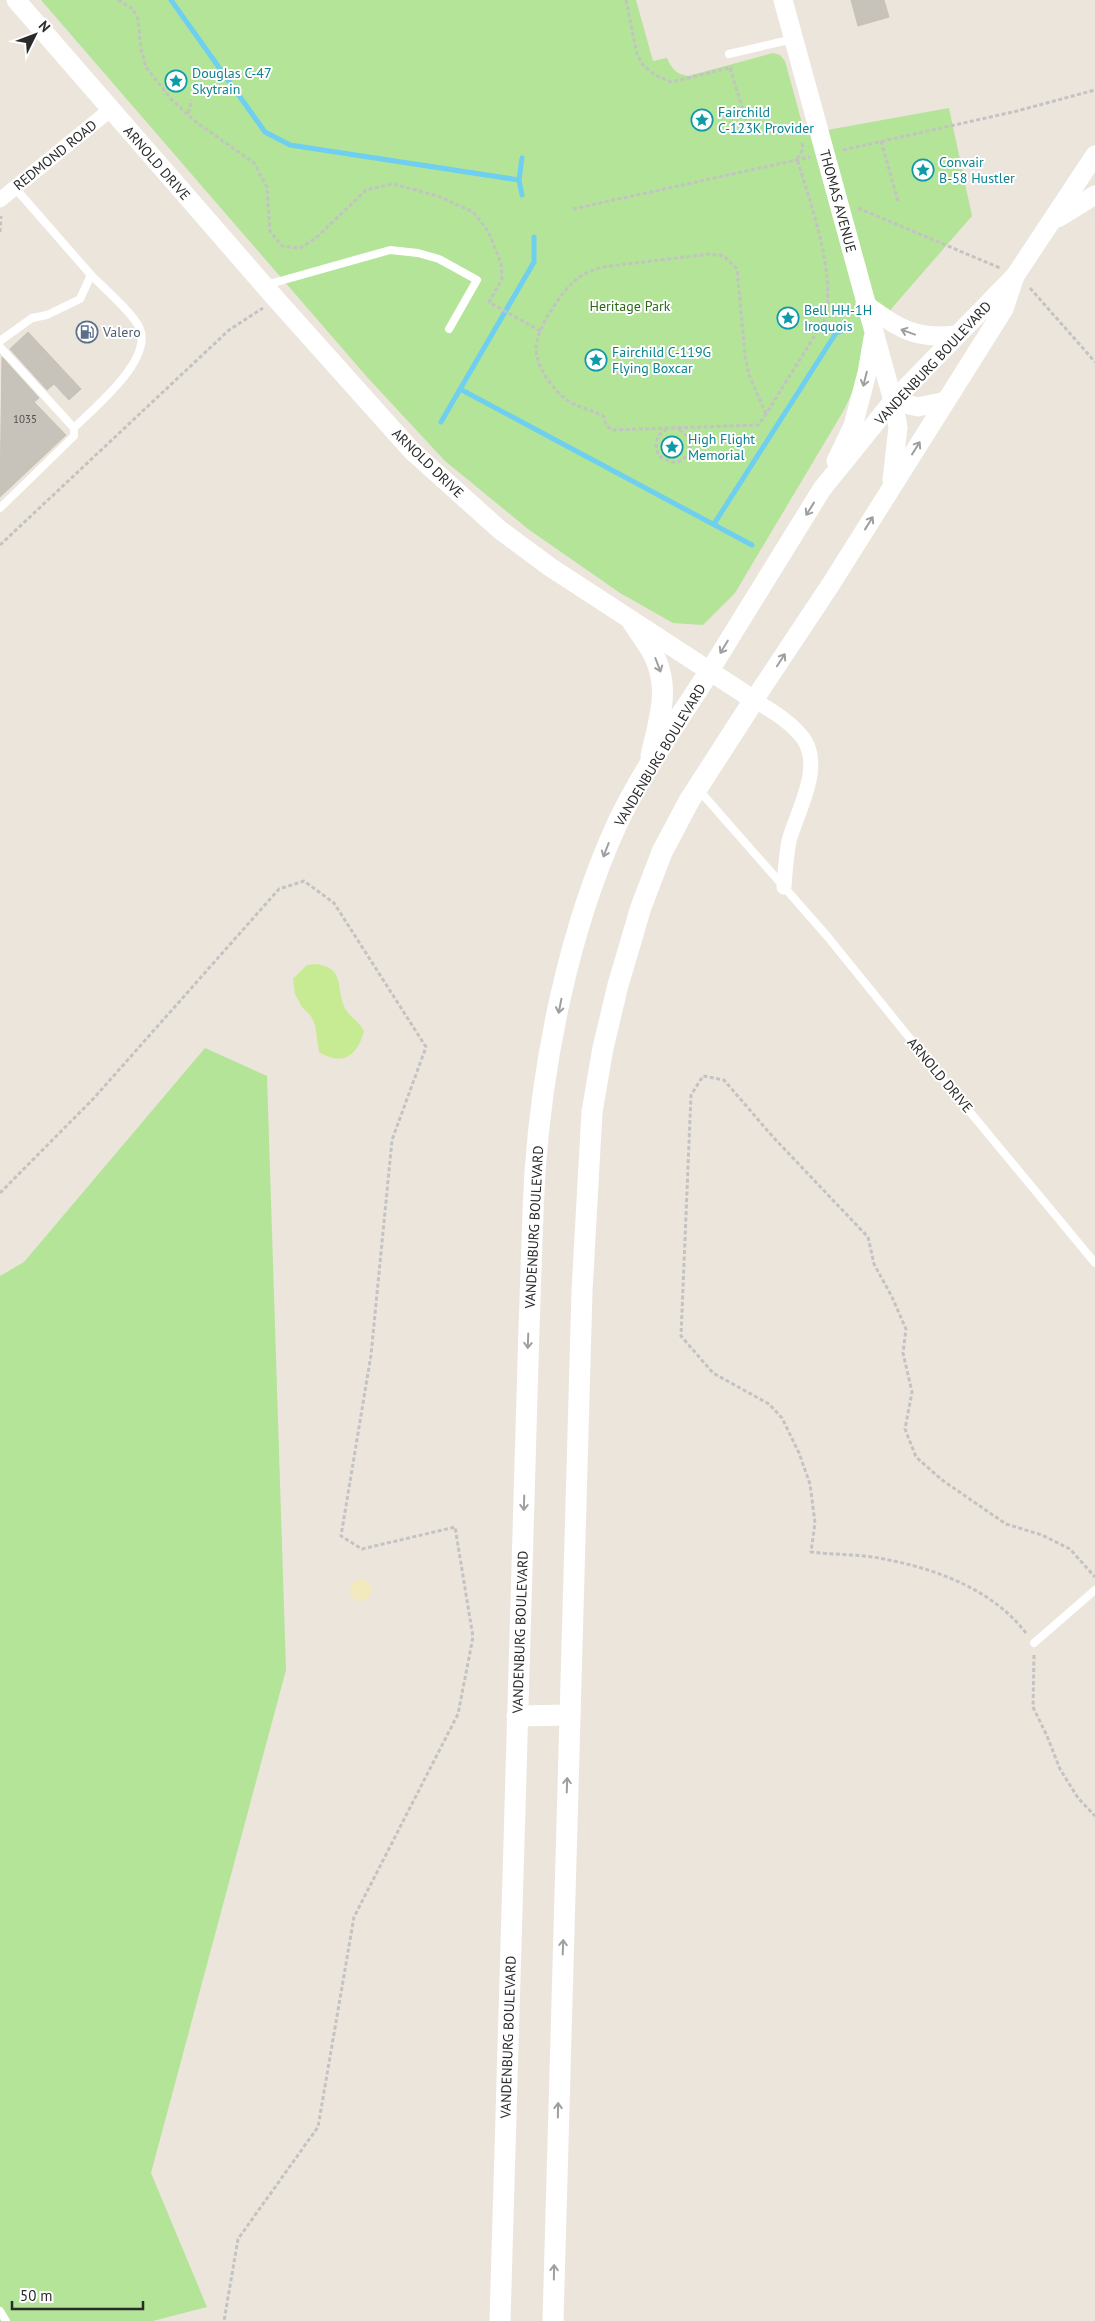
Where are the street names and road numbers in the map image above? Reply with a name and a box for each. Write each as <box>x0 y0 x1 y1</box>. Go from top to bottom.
street label: REDMOND ROAD <box>10 116 100 194</box>
street label: ARNOLD DRIVE <box>120 122 194 204</box>
street label: THOMAS AVENUE <box>816 148 860 254</box>
street label: VANDENBURG BOULEVARD <box>870 297 995 429</box>
street label: ARNOLD DRIVE <box>388 424 468 502</box>
street label: VANDENBURG BOULEVARD <box>610 681 710 830</box>
street label: ARNOLD DRIVE <box>903 1034 977 1116</box>
street label: VANDENBURG BOULEVARD <box>521 1145 547 1310</box>
street label: VANDENBURG BOULEVARD <box>508 1550 532 1715</box>
street label: VANDENBURG BOULEVARD <box>496 1955 520 2120</box>

